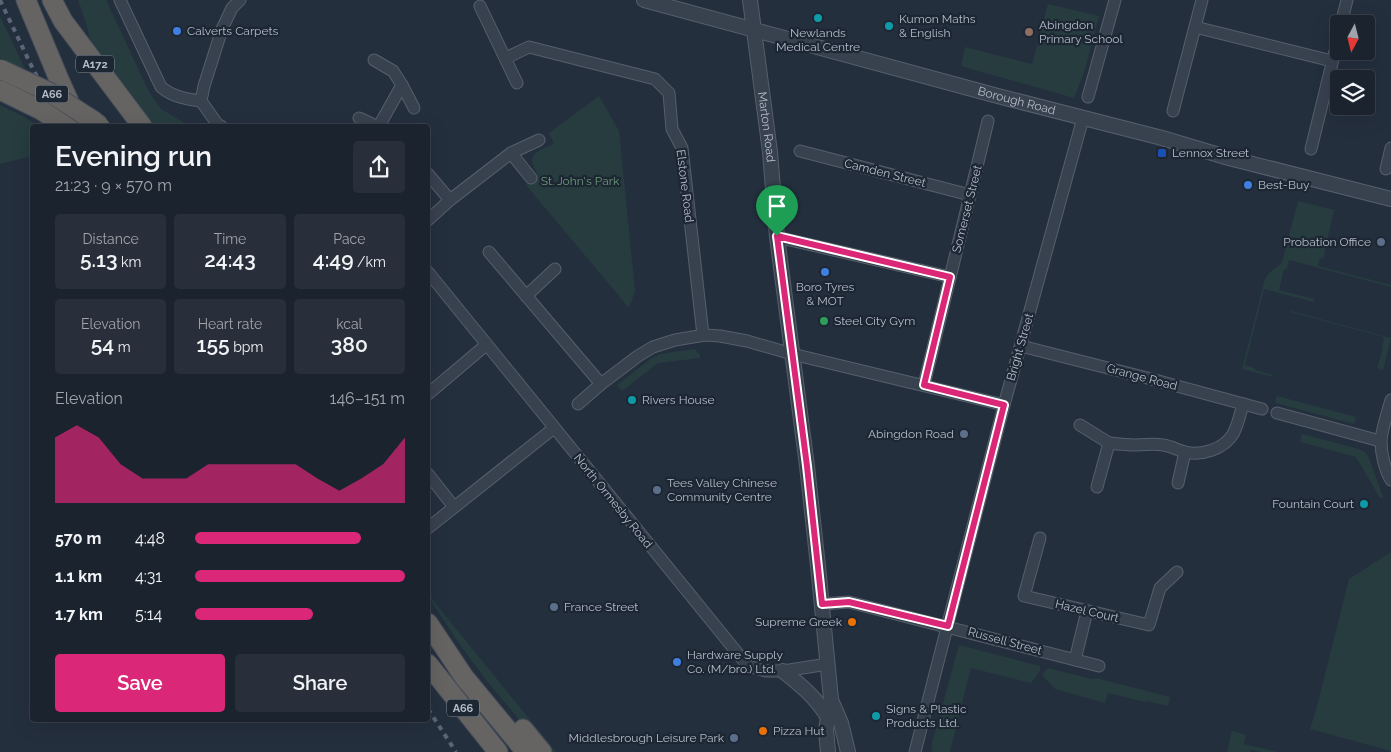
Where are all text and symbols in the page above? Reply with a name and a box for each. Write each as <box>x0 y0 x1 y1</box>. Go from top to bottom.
marker: Newlands Medical Centre <box>812 12 824 24</box>
place label: Kumon Maths & English <box>899 12 976 40</box>
north arrow <box>1330 15 1375 60</box>
map controls <box>1330 15 1375 115</box>
place label: Abingdon Primary School <box>1039 18 1123 46</box>
marker: Kumon Maths & English <box>883 20 895 32</box>
place label: Calverts Carpets <box>187 24 279 38</box>
marker: Calverts Carpets <box>171 25 183 37</box>
place label: Newlands Medical Centre <box>776 26 860 54</box>
marker: Abingdon Primary School <box>1023 26 1035 38</box>
road number: A172 <box>76 56 114 72</box>
button: layers <box>1330 70 1375 115</box>
street label: Borough Road <box>976 84 1057 117</box>
road number: A66 <box>36 86 68 102</box>
street label: Marton Road <box>755 91 778 163</box>
text: Evening run <box>55 140 212 173</box>
button: share <box>353 141 405 193</box>
place label: Lennox Street <box>1172 146 1249 160</box>
marker: Lennox Street <box>1156 147 1168 159</box>
street label: Elstone Road <box>674 149 696 223</box>
street label: Camden Street <box>843 156 927 190</box>
street label: Somerset Street <box>949 164 985 254</box>
park label: St. John's Park <box>541 174 620 188</box>
text: 21:23 · 9 × 570 m <box>55 176 172 195</box>
place label: Best-Buy <box>1258 178 1310 192</box>
marker: Best-Buy <box>1242 179 1254 191</box>
pin <box>756 185 798 236</box>
icon: arrive <box>763 192 791 220</box>
text: Distance <box>83 231 139 247</box>
text: Time <box>214 231 246 247</box>
text: Pace <box>333 231 365 247</box>
place label: Probation Office <box>1283 235 1371 249</box>
marker: Probation Office <box>1375 236 1387 248</box>
text: 5.13 <box>80 247 117 272</box>
text: 24:43 <box>204 247 256 272</box>
text: 4:49 <box>313 247 354 272</box>
text: km <box>117 254 141 270</box>
text: /km <box>354 254 386 270</box>
marker: Boro Tyres & MOT <box>819 266 831 278</box>
place label: Boro Tyres & MOT <box>796 280 855 308</box>
street label: Bright Street <box>1004 312 1036 382</box>
place label: Steel City Gym <box>834 314 915 328</box>
marker: Steel City Gym <box>818 315 830 327</box>
text: Elevation <box>81 316 140 332</box>
text: Heart rate <box>198 316 262 332</box>
text: kcal <box>336 316 362 332</box>
text: 54 <box>91 332 114 357</box>
text: 155 <box>197 332 230 357</box>
text: 380 <box>331 332 368 357</box>
text: m <box>114 339 131 355</box>
text: bpm <box>230 339 263 355</box>
street label: Grange Road <box>1105 361 1179 393</box>
text: Elevation <box>55 389 123 408</box>
text: 146–151 m <box>330 389 405 408</box>
place label: Rivers House <box>642 393 715 407</box>
marker: Rivers House <box>626 394 638 406</box>
place label: Abingdon Road <box>868 427 954 441</box>
marker: Abingdon Road <box>958 428 970 440</box>
street label: North Ormesby Road <box>571 451 655 551</box>
place label: Tees Valley Chinese Community Centre <box>667 476 777 504</box>
marker: Tees Valley Chinese Community Centre <box>651 484 663 496</box>
place label: Fountain Court <box>1272 497 1354 511</box>
marker: Fountain Court <box>1358 498 1370 510</box>
text: 570 m <box>55 529 101 548</box>
text: 4:48 <box>135 529 165 548</box>
text: 1.1 km <box>55 567 102 586</box>
text: 4:31 <box>135 567 162 586</box>
street label: Hazel Court <box>1054 597 1120 625</box>
place label: France Street <box>564 600 638 614</box>
marker: France Street <box>548 601 560 613</box>
text: 1.7 km <box>55 605 103 624</box>
text: 5:14 <box>135 605 162 624</box>
place label: Supreme Greek <box>755 615 843 629</box>
marker: Supreme Greek <box>846 616 858 628</box>
street label: Russell Street <box>966 624 1044 658</box>
place label: Hardware Supply Co. (M/bro.) Ltd. <box>687 648 783 676</box>
button: Save <box>55 654 225 712</box>
button: Share <box>235 654 405 712</box>
marker: Hardware Supply Co. (M/bro.) Ltd. <box>671 656 683 668</box>
road number: A66 <box>447 700 479 716</box>
place label: Signs & Plastic Products Ltd. <box>886 702 967 730</box>
marker: Signs & Plastic Products Ltd. <box>870 710 882 722</box>
place label: Pizza Hut <box>773 724 825 738</box>
marker: Pizza Hut <box>757 725 769 737</box>
place label: Middlesbrough Leisure Park <box>569 731 725 745</box>
marker: Middlesbrough Leisure Park <box>728 732 740 744</box>

